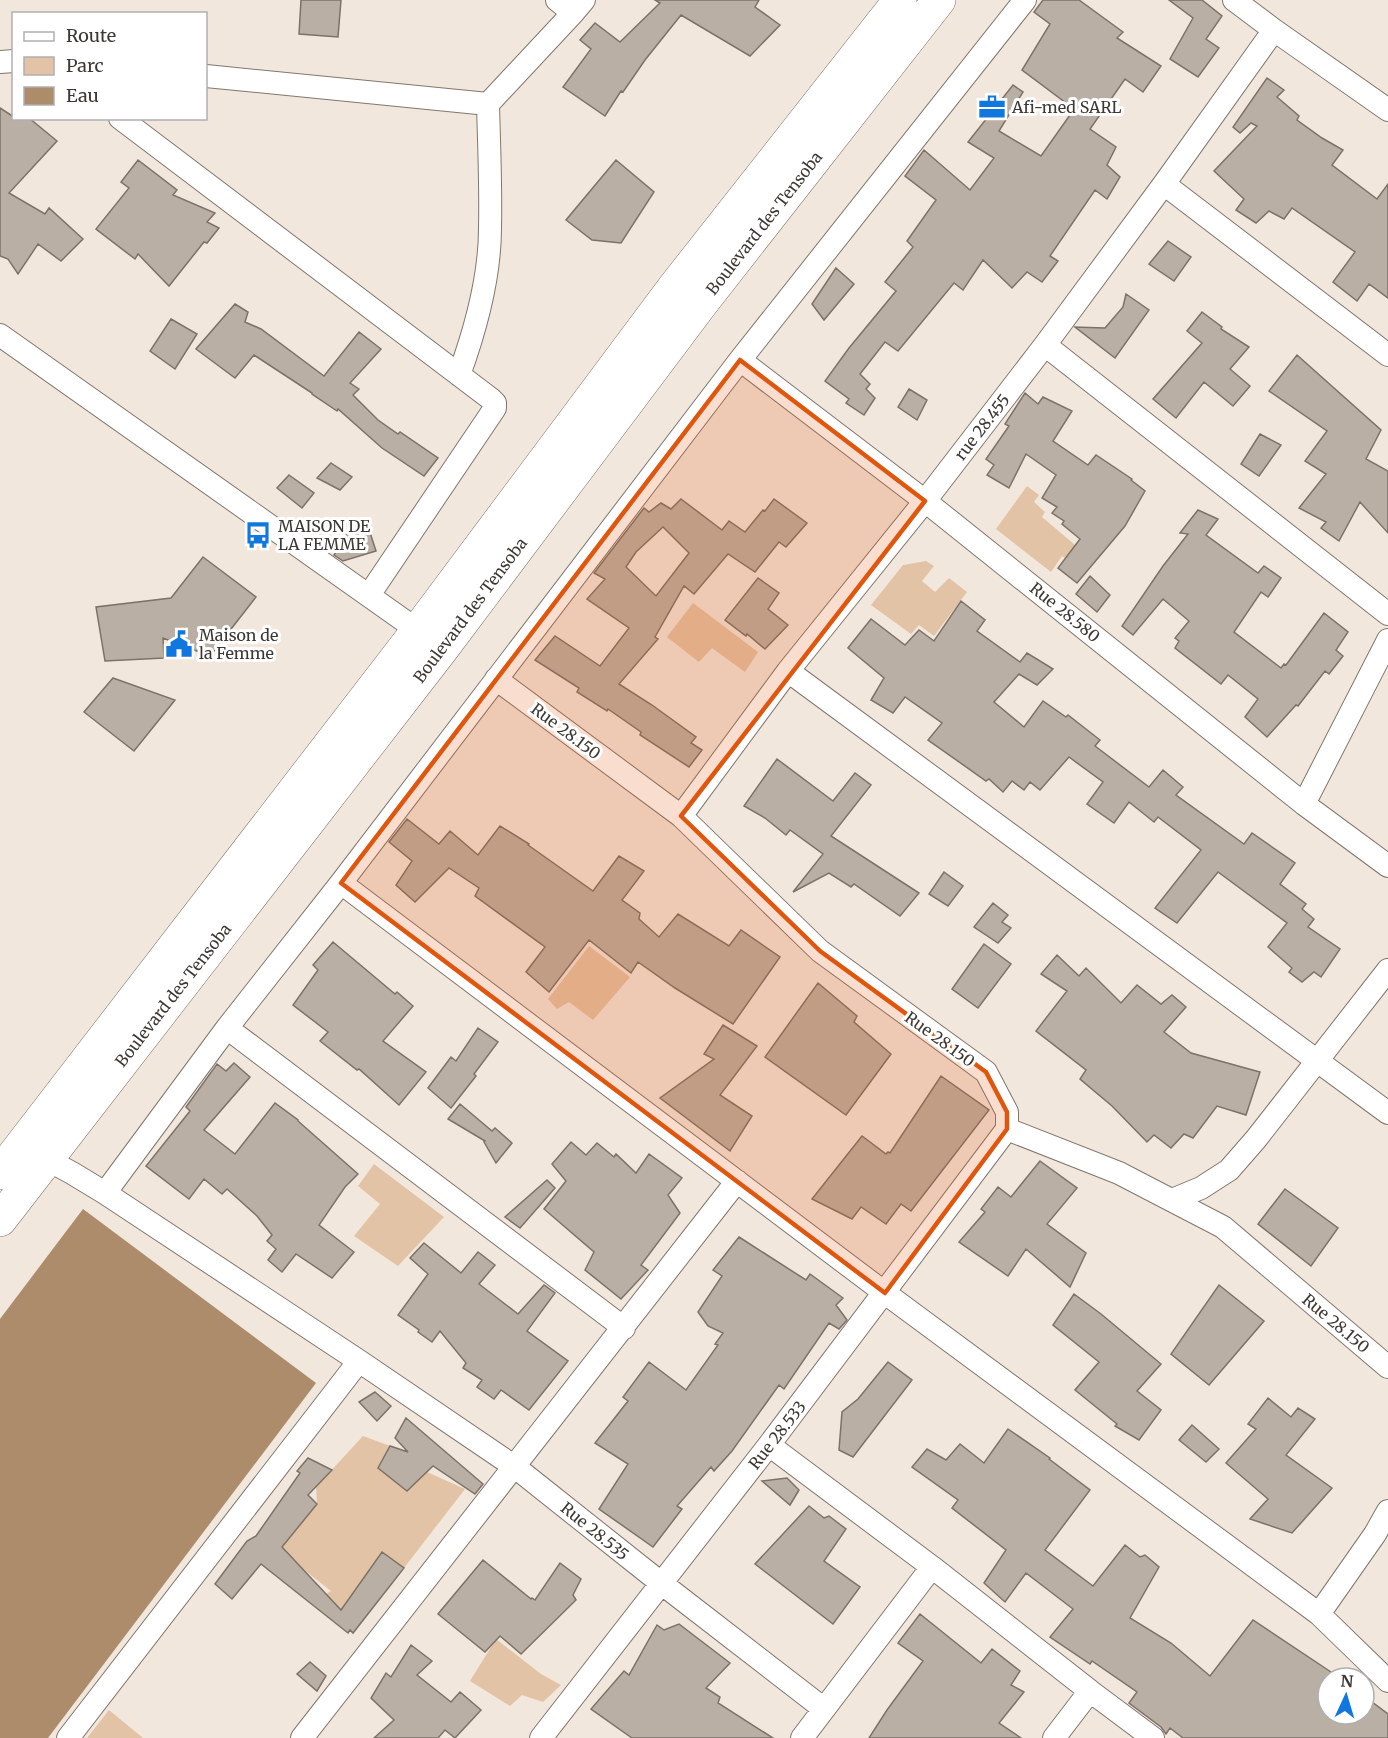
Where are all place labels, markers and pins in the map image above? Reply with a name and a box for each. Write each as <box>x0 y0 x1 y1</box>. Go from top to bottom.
office icon: Afi-med SARL <box>977 92 1007 122</box>
place label: Afi-med SARL <box>1011 97 1122 117</box>
place label: MAISON DE LA FEMME <box>278 516 371 554</box>
bus stop icon: MAISON DE LA FEMME <box>243 520 273 550</box>
place label: Maison de la Femme <box>199 625 278 663</box>
public building icon: Maison de la Femme <box>164 629 194 659</box>

